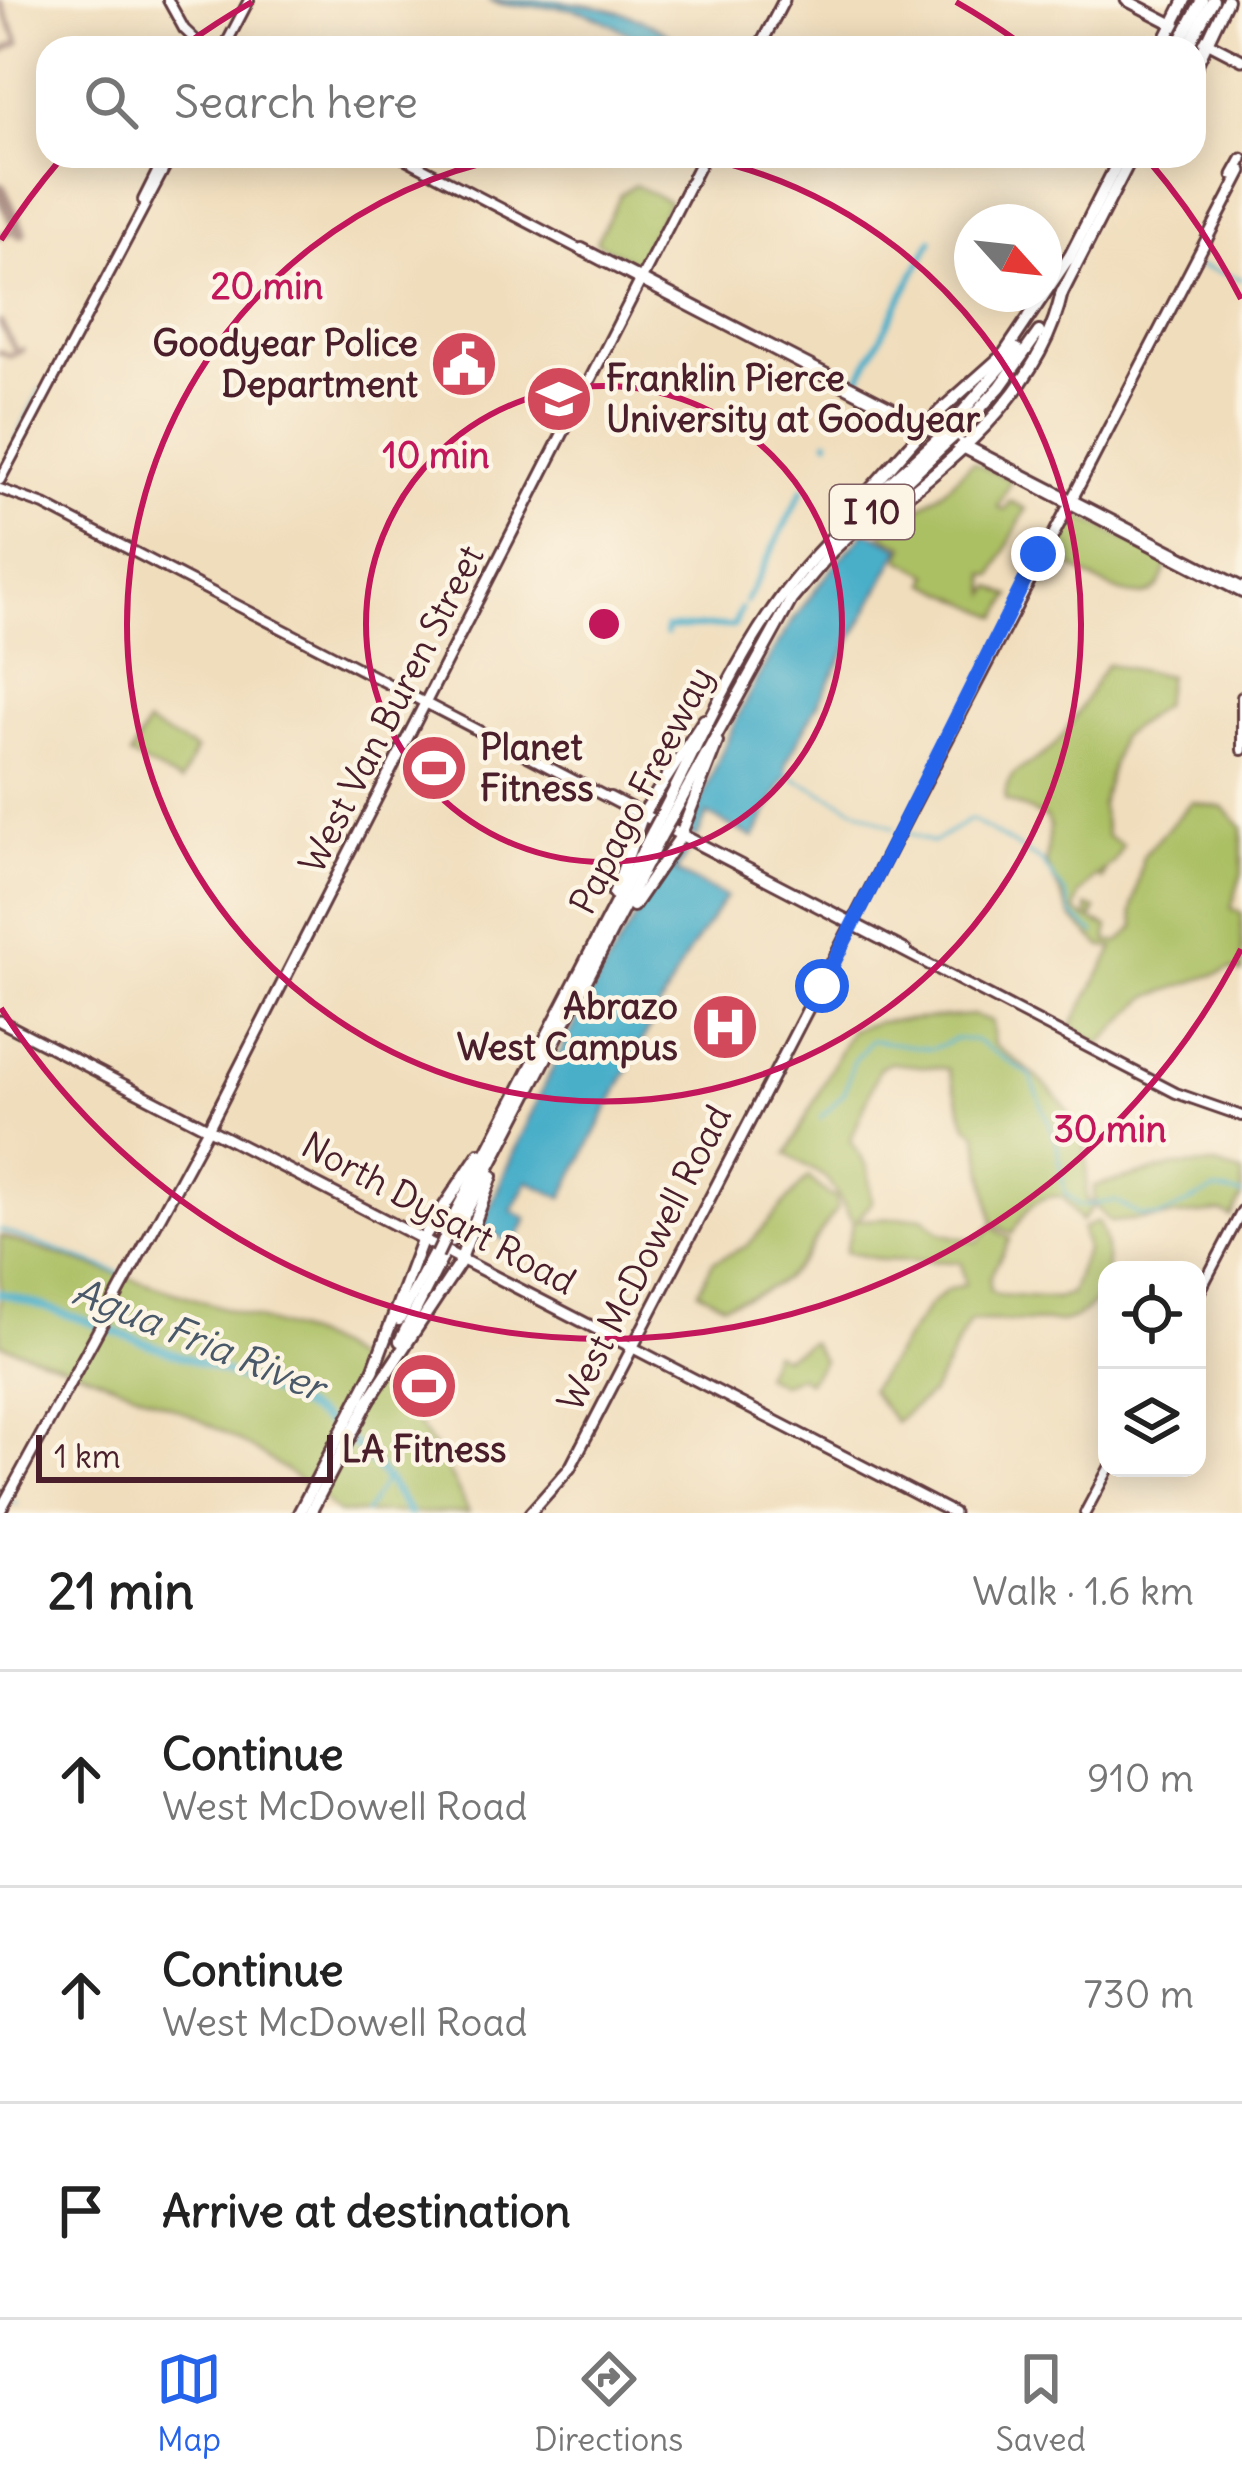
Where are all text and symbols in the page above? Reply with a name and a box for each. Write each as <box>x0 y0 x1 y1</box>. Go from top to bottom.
search box <box>36 36 1206 168</box>
icon: search <box>78 69 144 135</box>
text: Search here <box>174 74 418 130</box>
north arrow <box>954 204 1062 312</box>
text: 20 min <box>211 264 323 309</box>
place label: Goodyear Police Department <box>152 321 418 407</box>
public building icon: Goodyear Police Department <box>429 329 499 399</box>
place label: Franklin Pierce University at Goodyear <box>606 356 981 442</box>
school or university icon: Franklin Pierce University at Goodyear <box>524 364 594 434</box>
text: 10 min <box>382 433 490 478</box>
road number: I 10 <box>830 485 914 539</box>
route end <box>1011 527 1065 581</box>
street label: West Van Buren Street <box>289 538 494 881</box>
centre of rings <box>583 603 625 645</box>
street label: Papago Freeway <box>560 659 723 921</box>
place label: Planet Fitness <box>480 725 594 811</box>
sports icon: Planet Fitness <box>399 733 469 803</box>
route start <box>795 959 849 1013</box>
place label: Abrazo West Campus <box>457 984 678 1070</box>
hospital icon: Abrazo West Campus <box>690 992 760 1062</box>
street label: West McDowell Road <box>548 1098 741 1419</box>
text: 30 min <box>1053 1107 1167 1152</box>
street label: North Dysart Road <box>294 1122 583 1305</box>
map controls <box>1098 1261 1206 1477</box>
button: locate <box>1098 1261 1206 1369</box>
water label: Agua Fria River <box>66 1267 336 1414</box>
sports icon: LA Fitness <box>389 1351 459 1421</box>
button: layers <box>1098 1369 1206 1477</box>
place label: LA Fitness <box>342 1427 506 1472</box>
scale bar <box>36 1429 333 1482</box>
text: 1 km <box>54 1435 121 1477</box>
text: 21 min <box>48 1559 194 1623</box>
text: Walk · 1.6 km <box>972 1567 1194 1616</box>
text: Continue <box>162 1726 344 1782</box>
icon: ahead <box>48 1746 114 1812</box>
text: 910 m <box>1087 1754 1194 1803</box>
text: West McDowell Road <box>162 1782 527 1831</box>
text: Continue <box>162 1942 344 1998</box>
icon: ahead <box>48 1962 114 2028</box>
text: 730 m <box>1084 1970 1194 2019</box>
text: West McDowell Road <box>162 1998 527 2047</box>
icon: arrive <box>48 2178 114 2244</box>
text: Arrive at destination <box>162 2183 571 2239</box>
tab: Map <box>156 2346 222 2460</box>
tab: Directions <box>534 2346 683 2460</box>
tab: Saved <box>996 2346 1086 2460</box>

